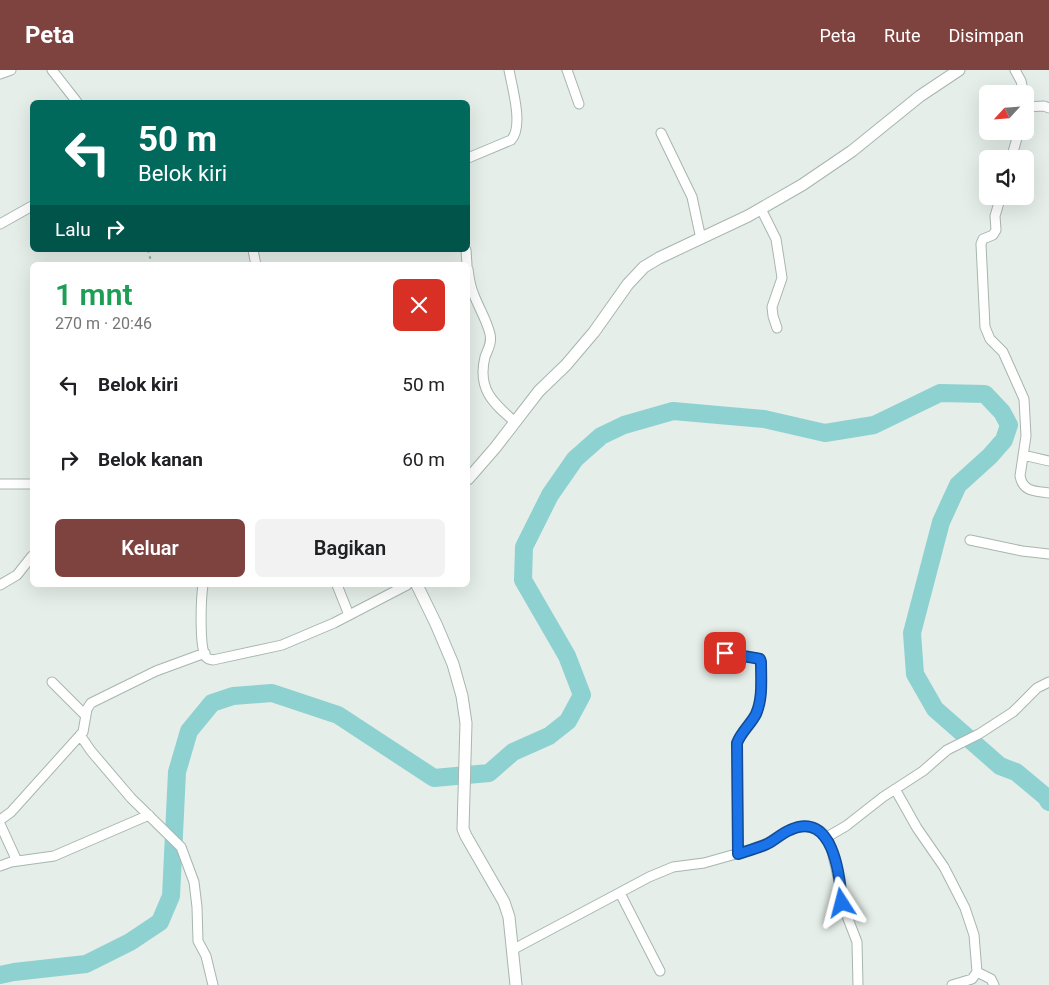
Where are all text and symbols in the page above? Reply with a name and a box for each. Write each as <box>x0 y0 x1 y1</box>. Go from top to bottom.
text: Peta <box>25 21 74 49</box>
text: Peta <box>820 25 856 46</box>
text: Rute <box>884 25 921 46</box>
text: Disimpan <box>949 25 1024 46</box>
north arrow <box>979 85 1034 140</box>
map controls <box>979 85 1034 205</box>
text: 50 m <box>138 119 217 160</box>
icon: left <box>55 120 120 185</box>
button: sound <box>979 150 1034 205</box>
text: Belok kiri <box>138 161 227 186</box>
icon: right <box>101 215 129 243</box>
text: Lalu <box>55 218 91 241</box>
text: 1 mnt <box>55 277 133 312</box>
button: close <box>393 279 445 331</box>
text: 270 m · 20:46 <box>55 314 152 333</box>
icon: left <box>55 371 83 399</box>
text: Belok kiri <box>98 373 178 396</box>
text: 50 m <box>402 373 445 396</box>
icon: right <box>55 446 83 474</box>
text: Belok kanan <box>98 448 203 471</box>
text: 60 m <box>402 448 445 471</box>
button: Keluar <box>55 519 245 577</box>
button: Bagikan <box>255 519 445 577</box>
pin <box>704 632 746 674</box>
icon: arrive <box>711 639 739 667</box>
position arrow <box>815 876 867 928</box>

